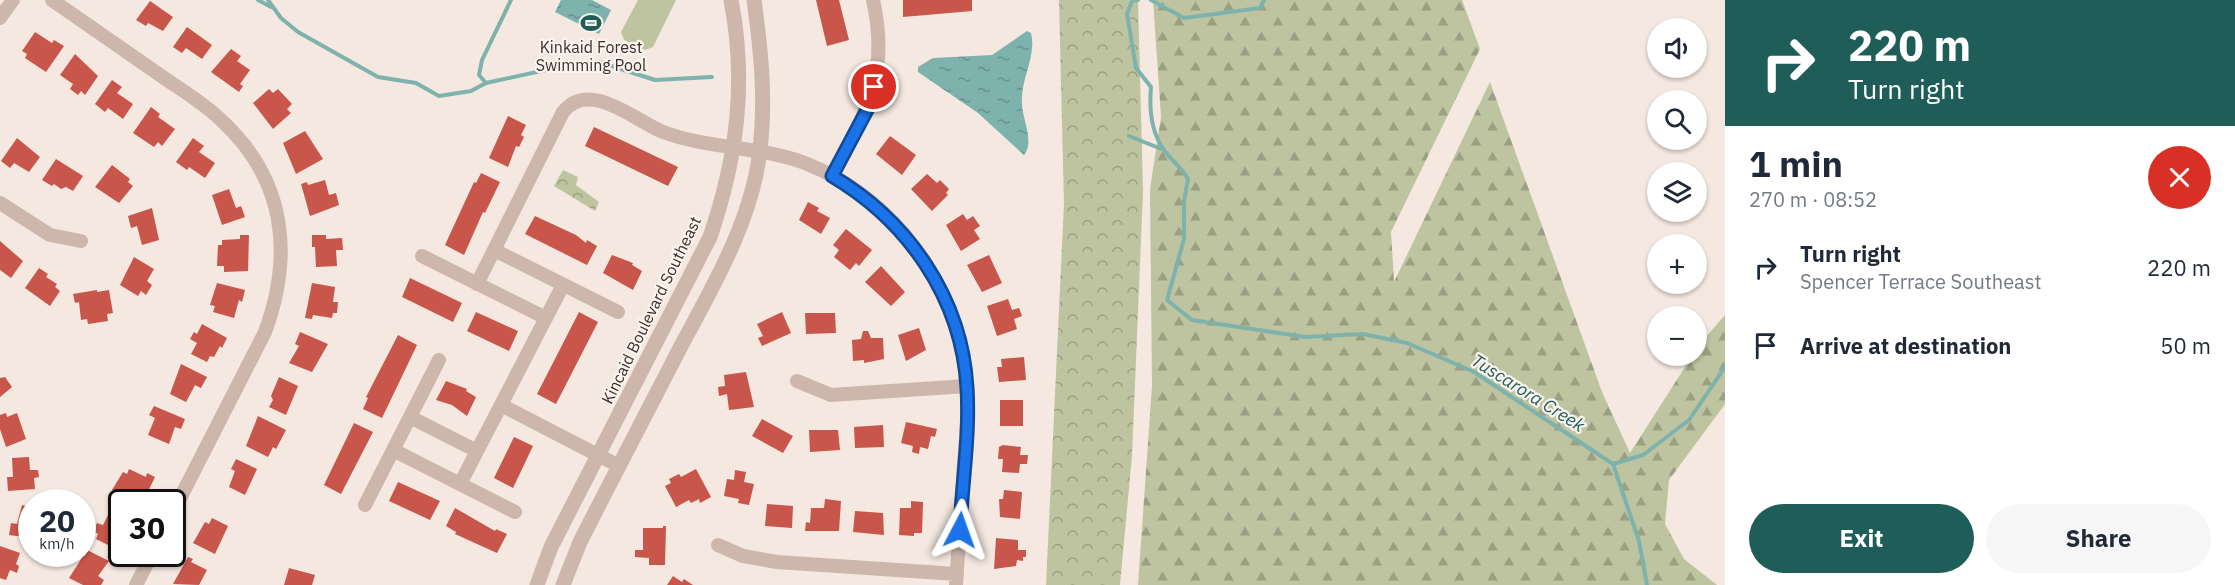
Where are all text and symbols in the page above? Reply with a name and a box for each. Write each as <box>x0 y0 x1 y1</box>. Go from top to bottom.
sports icon: Kinkaid Forest Swimming Pool <box>579 11 603 35</box>
map controls <box>1647 18 1707 366</box>
button: sound <box>1647 18 1707 78</box>
text: 220 m <box>1848 18 1971 73</box>
icon: right <box>1749 24 1827 102</box>
place label: Kinkaid Forest Swimming Pool <box>536 37 646 75</box>
pin <box>848 61 899 112</box>
icon: arrive <box>857 70 890 103</box>
text: Turn right <box>1848 71 1965 106</box>
button: search <box>1647 90 1707 150</box>
text: 1 min <box>1749 140 1843 187</box>
button: close <box>2148 146 2211 209</box>
button: layers <box>1647 162 1707 222</box>
text: 270 m · 08:52 <box>1749 186 1877 213</box>
street label: Kincaid Boulevard Southeast <box>597 213 705 407</box>
button: + <box>1647 234 1707 294</box>
text: Turn right <box>1800 239 1901 268</box>
icon: right <box>1749 251 1782 284</box>
text: 220 m <box>2147 253 2211 282</box>
text: Spencer Terrace Southeast <box>1800 268 2041 295</box>
button: − <box>1647 306 1707 366</box>
icon: arrive <box>1749 329 1782 362</box>
text: Arrive at destination <box>1800 331 2011 360</box>
text: 50 m <box>2160 331 2211 360</box>
water label: Tuscarora Creek <box>1467 349 1590 437</box>
speed limit sign: 30 <box>108 489 186 567</box>
position arrow <box>928 498 992 562</box>
text: 20 <box>39 501 75 540</box>
button: Exit <box>1749 504 1974 573</box>
button: Share <box>1986 504 2211 573</box>
text: km/h <box>39 534 75 553</box>

